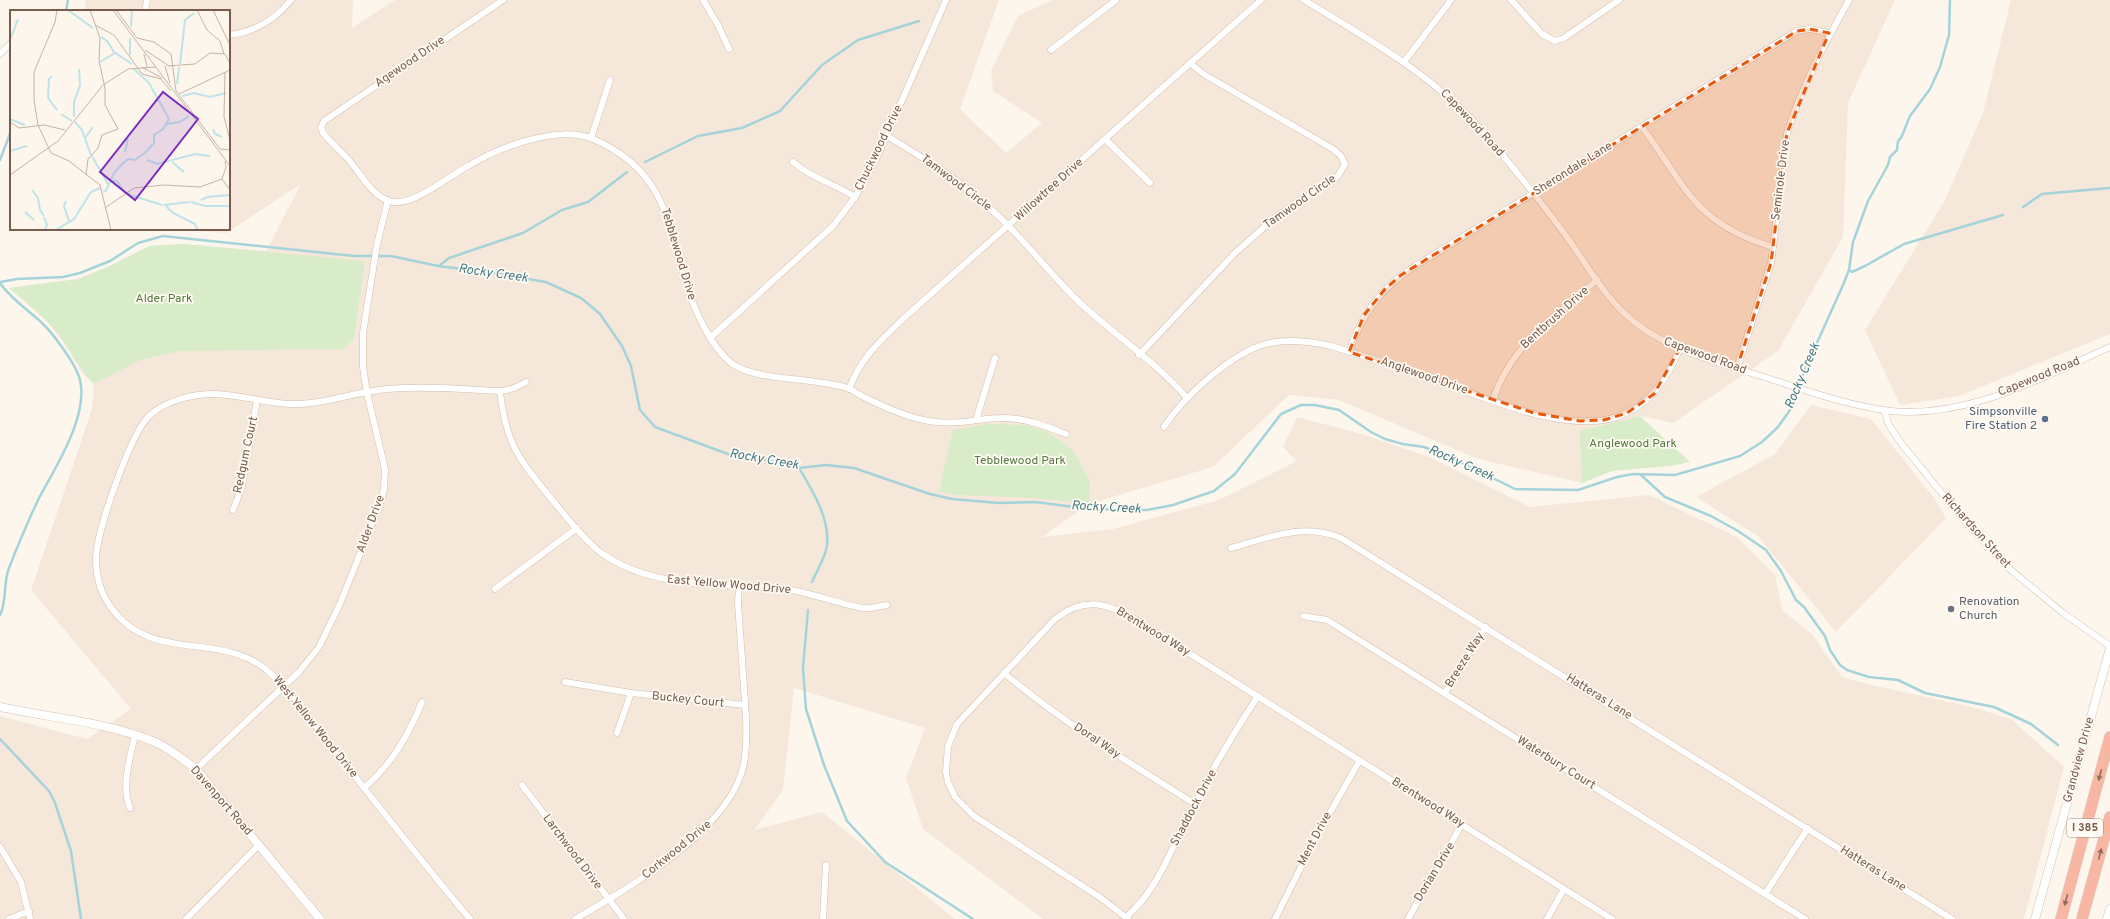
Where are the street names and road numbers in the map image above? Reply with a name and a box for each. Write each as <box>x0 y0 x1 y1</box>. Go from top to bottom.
street label: Agewood Drive <box>372 33 448 91</box>
street label: Capewood Road <box>1436 86 1508 160</box>
street label: Chuckwood Drive <box>851 102 907 194</box>
street label: Sherondale Lane <box>1530 138 1616 200</box>
street label: Seminole Drive <box>1768 139 1794 221</box>
street label: Tamwood Circle <box>917 151 995 215</box>
street label: Willowtree Drive <box>1011 155 1087 225</box>
street label: Tamwood Circle <box>1260 171 1340 233</box>
street label: Tebblewood Drive <box>656 206 700 302</box>
street label: Bentbrush Drive <box>1517 283 1593 353</box>
street label: Capewood Road <box>1661 334 1749 378</box>
street label: Capewood Road <box>1996 353 2082 401</box>
street label: Anglewood Drive <box>1378 354 1470 398</box>
street label: Redgum Court <box>230 415 262 495</box>
street label: Richardson Street <box>1938 490 2014 572</box>
street label: Alder Drive <box>353 493 389 555</box>
street label: East Yellow Wood Drive <box>666 572 792 598</box>
street label: Brentwood Way <box>1113 604 1193 660</box>
street label: Breeze Way <box>1442 629 1488 691</box>
street label: Hatteras Lane <box>1563 670 1635 724</box>
street label: West Yellow Wood Drive <box>269 673 361 781</box>
street label: Buckey Court <box>651 688 725 712</box>
street label: Grandview Drive <box>2060 715 2098 805</box>
street label: Doral Way <box>1070 719 1124 763</box>
street label: Waterbury Court <box>1514 732 1598 794</box>
street label: Davenport Road <box>186 763 256 839</box>
street label: Shaddock Drive <box>1167 767 1221 849</box>
street label: Brentwood Way <box>1388 774 1468 832</box>
street label: Ment Drive <box>1294 809 1336 869</box>
street label: Larchwood Drive <box>538 811 606 893</box>
street label: Corkwood Drive <box>639 817 715 883</box>
road number: I 385 <box>2067 819 2103 837</box>
street label: Dorian Drive <box>1411 839 1459 905</box>
street label: Hatteras Lane <box>1837 842 1909 896</box>

